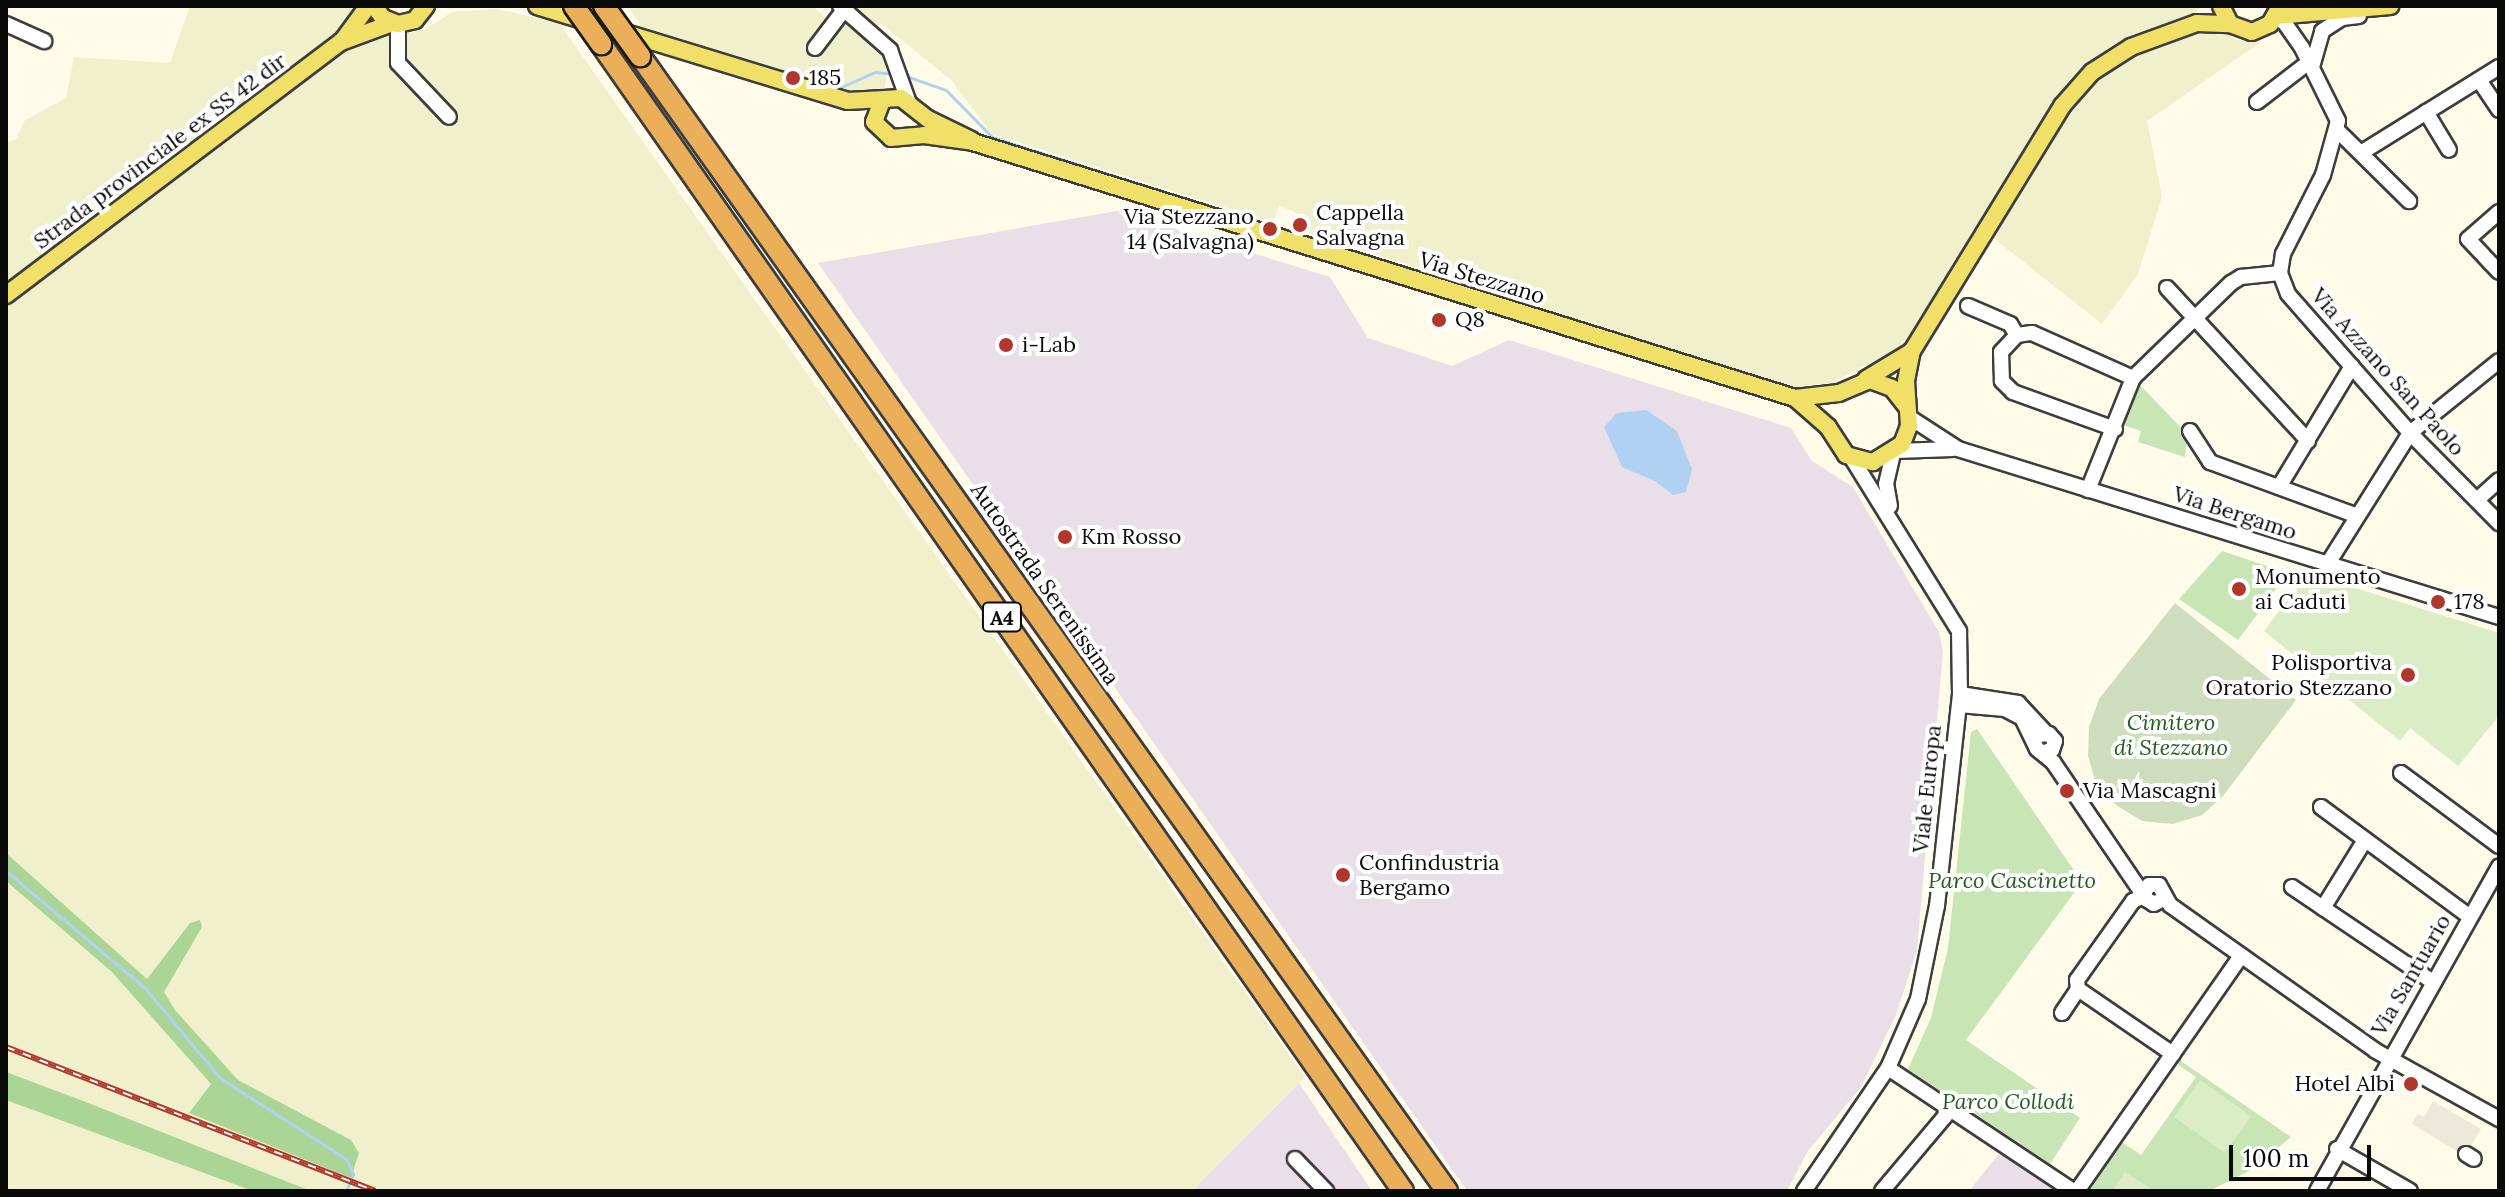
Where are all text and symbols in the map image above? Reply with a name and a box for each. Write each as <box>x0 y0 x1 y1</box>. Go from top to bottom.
street label: Strada provinciale ex SS 42 dir <box>29 47 291 255</box>
place label: 185 <box>809 65 841 91</box>
marker: 185 <box>784 69 802 87</box>
place label: Cappella Salvagna <box>1316 199 1405 250</box>
place label: Via Stezzano 14 (Salvagna) <box>1124 203 1254 254</box>
marker: Cappella Salvagna <box>1291 216 1309 234</box>
marker: Via Stezzano 14 (Salvagna) <box>1261 220 1279 238</box>
street label: Via Stezzano <box>1416 246 1548 310</box>
street label: Via Azzano San Paolo <box>2306 283 2470 461</box>
place label: Q8 <box>1455 307 1485 333</box>
marker: Q8 <box>1430 311 1448 329</box>
place label: i-Lab <box>1022 332 1076 358</box>
marker: i-Lab <box>997 336 1015 354</box>
street label: Autostrada Serenissima <box>965 478 1125 690</box>
street label: Via Bergamo <box>2170 481 2300 545</box>
place label: Km Rosso <box>1081 524 1181 550</box>
marker: Km Rosso <box>1056 528 1074 546</box>
place label: Monumento ai Caduti <box>2255 563 2381 614</box>
marker: Monumento ai Caduti <box>2230 580 2248 598</box>
place label: 178 <box>2454 589 2485 615</box>
marker: 178 <box>2429 593 2447 611</box>
road number: A4 <box>980 601 1024 633</box>
place label: Polisportiva Oratorio Stezzano <box>2205 649 2392 700</box>
marker: Polisportiva Oratorio Stezzano <box>2399 666 2417 684</box>
park label: Cimitero di Stezzano <box>2114 709 2228 760</box>
street label: Viale Europa <box>1907 724 1947 854</box>
place label: Via Mascagni <box>2083 778 2217 804</box>
marker: Via Mascagni <box>2058 782 2076 800</box>
place label: Confindustria Bergamo <box>1359 849 1500 900</box>
marker: Confindustria Bergamo <box>1334 866 1352 884</box>
park label: Parco Cascinetto <box>1928 868 2096 894</box>
street label: Via Santuario <box>2366 910 2456 1040</box>
place label: Hotel Albi <box>2295 1071 2395 1097</box>
marker: Hotel Albi <box>2402 1075 2420 1093</box>
park label: Parco Collodi <box>1942 1089 2074 1115</box>
scale bar <box>2233 1129 2375 1179</box>
text: 100 m <box>2243 1143 2309 1174</box>

